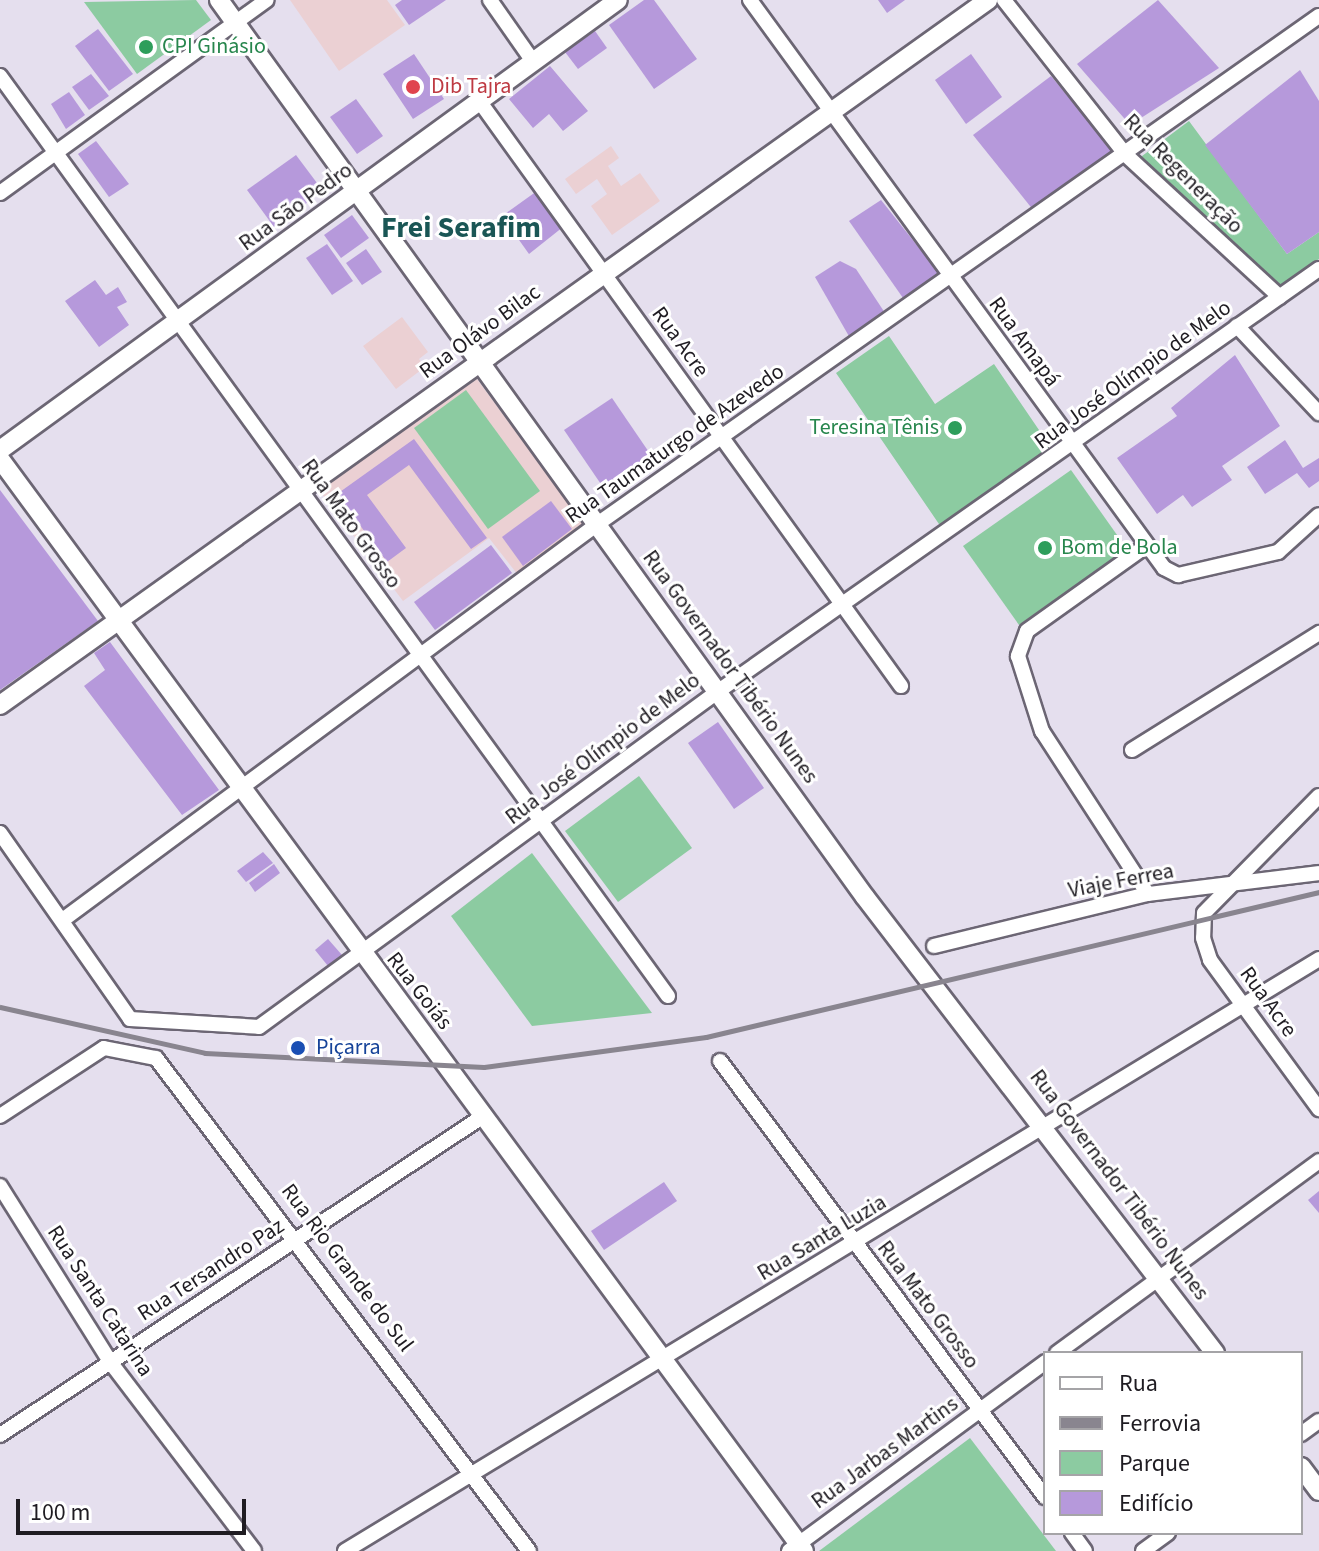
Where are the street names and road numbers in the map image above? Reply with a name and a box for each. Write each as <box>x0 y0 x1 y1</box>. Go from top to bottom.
street label: Rua Regeneração <box>1118 109 1248 239</box>
street label: Rua São Pedro <box>234 157 358 257</box>
street label: Rua Olávo Bilac <box>414 279 546 385</box>
street label: Rua Amapá <box>983 292 1065 392</box>
street label: Rua José Olímpio de Melo <box>1029 295 1237 455</box>
street label: Rua Acre <box>646 302 714 382</box>
street label: Rua Taumaturgo de Azevedo <box>561 358 789 530</box>
street label: Rua Mato Grosso <box>295 454 407 594</box>
street label: Rua Governador Tibério Nunes <box>637 545 823 789</box>
street label: Rua José Olímpio de Melo <box>501 667 705 831</box>
street label: Viaje Ferrea <box>1066 858 1176 904</box>
street label: Rua Goiás <box>381 947 457 1035</box>
street label: Rua Acre <box>1234 962 1302 1042</box>
street label: Rua Governador Tibério Nunes <box>1024 1065 1214 1305</box>
street label: Rua Rio Grande do Sul <box>275 1179 419 1357</box>
street label: Rua Santa Luzia <box>753 1189 891 1287</box>
street label: Rua Tersandro Paz <box>133 1213 289 1327</box>
street label: Rua Santa Catarina <box>41 1220 159 1382</box>
street label: Rua Mato Grosso <box>871 1236 985 1374</box>
street label: Rua Jarbas Martins <box>807 1391 963 1515</box>

